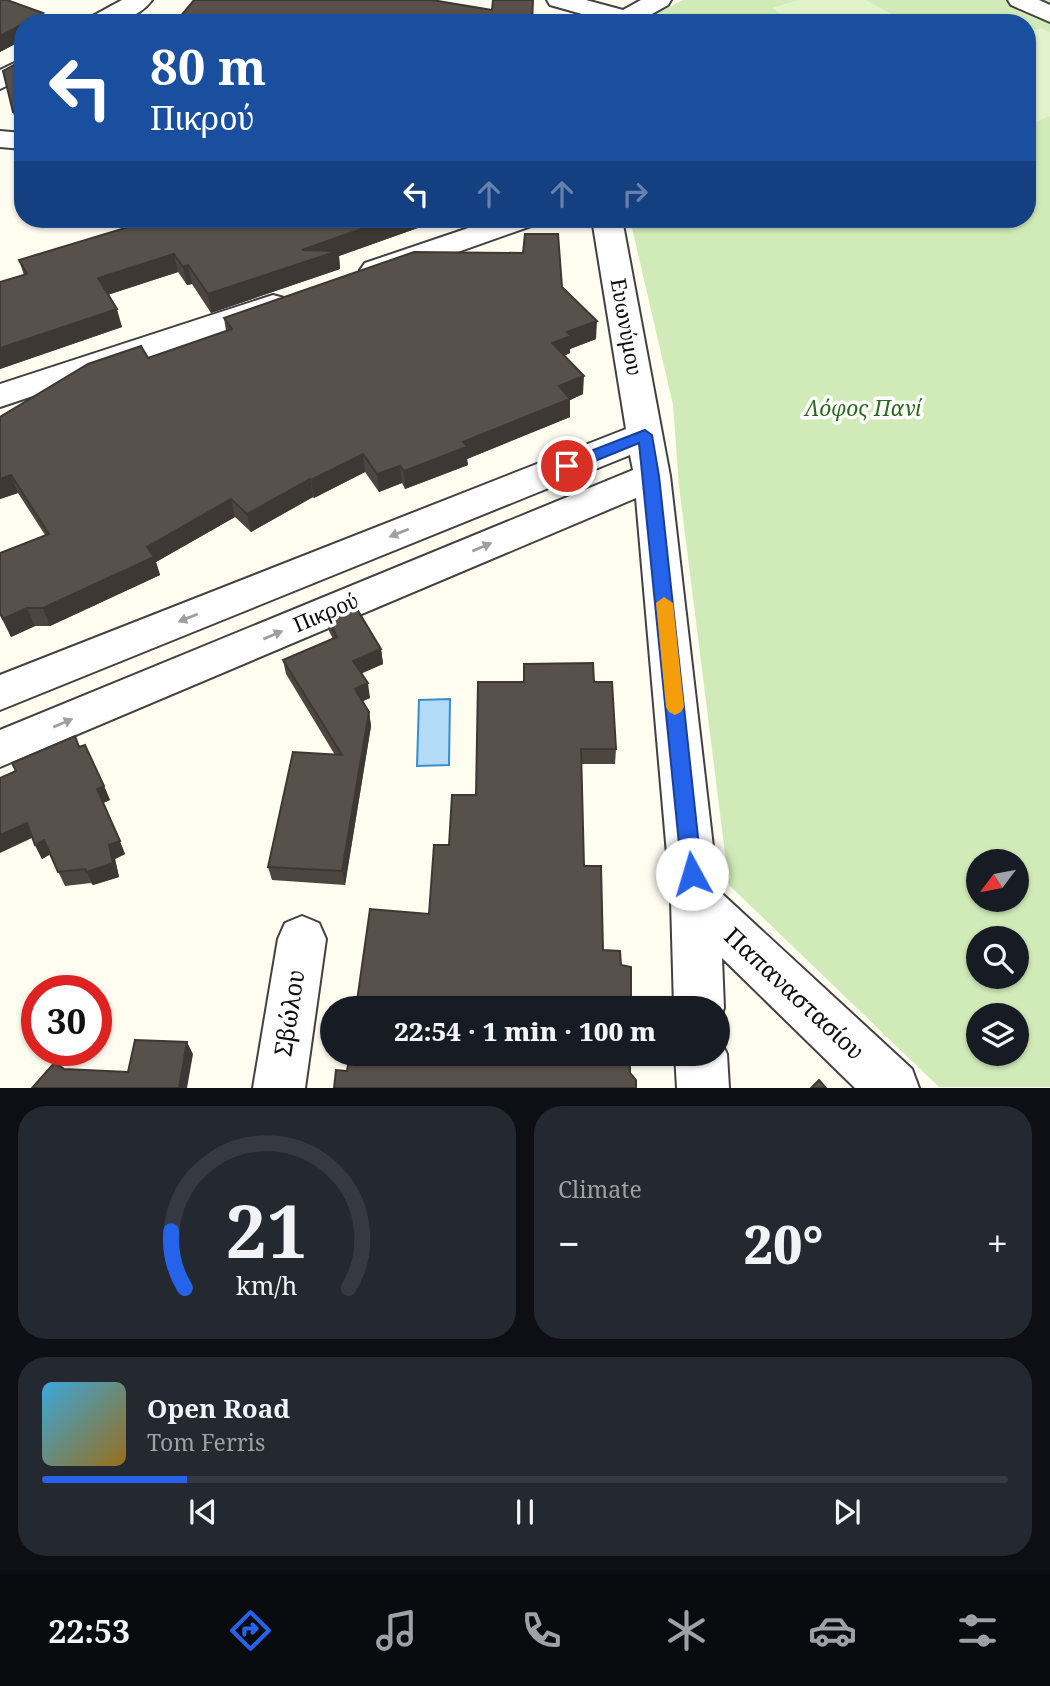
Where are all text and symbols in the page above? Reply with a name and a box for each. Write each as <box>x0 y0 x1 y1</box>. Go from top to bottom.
text: 80 m <box>150 33 266 99</box>
icon: left <box>35 42 126 133</box>
text: Πικρού <box>150 96 255 139</box>
icon: left <box>397 175 435 213</box>
icon: ahead <box>470 175 508 213</box>
icon: ahead <box>543 175 581 213</box>
icon: right <box>616 175 654 213</box>
street label: Ευωνύμου <box>605 276 649 378</box>
park label: Λόφος Πανί <box>804 394 923 422</box>
pin <box>537 436 597 496</box>
icon: arrive <box>548 447 586 485</box>
one-way arrow <box>389 528 410 539</box>
one-way arrow <box>472 541 493 552</box>
street label: Πικρού <box>289 586 363 638</box>
one-way arrow <box>178 612 199 623</box>
one-way arrow <box>262 629 283 640</box>
one-way arrow <box>53 717 73 729</box>
position arrow <box>655 837 729 911</box>
north arrow <box>966 849 1029 912</box>
map controls <box>966 849 1029 1066</box>
street label: Παπαναστασίου <box>718 919 872 1066</box>
button: search <box>966 926 1029 989</box>
street label: Σβώλου <box>265 967 312 1058</box>
speed limit sign: 30 <box>21 975 112 1066</box>
button: layers <box>966 1003 1029 1066</box>
text: 22:54 · 1 min · 100 m <box>394 1013 656 1049</box>
text: Climate <box>558 1173 642 1205</box>
text: 21 <box>226 1181 308 1280</box>
text: 20° <box>743 1208 823 1279</box>
text: − <box>558 1217 580 1269</box>
text: + <box>987 1217 1008 1269</box>
text: km/h <box>236 1268 298 1302</box>
text: Open Road <box>147 1390 290 1426</box>
text: Tom Ferris <box>147 1426 265 1458</box>
icon: previous <box>184 1493 222 1531</box>
icon: pause <box>506 1493 544 1531</box>
icon: next <box>828 1493 866 1531</box>
icon: directions <box>226 1606 275 1655</box>
icon: music <box>372 1606 421 1655</box>
icon: phone <box>517 1606 566 1655</box>
icon: climate <box>662 1606 711 1655</box>
icon: car <box>808 1606 857 1655</box>
icon: filters <box>953 1606 1002 1655</box>
text: 22:53 <box>48 1609 130 1652</box>

